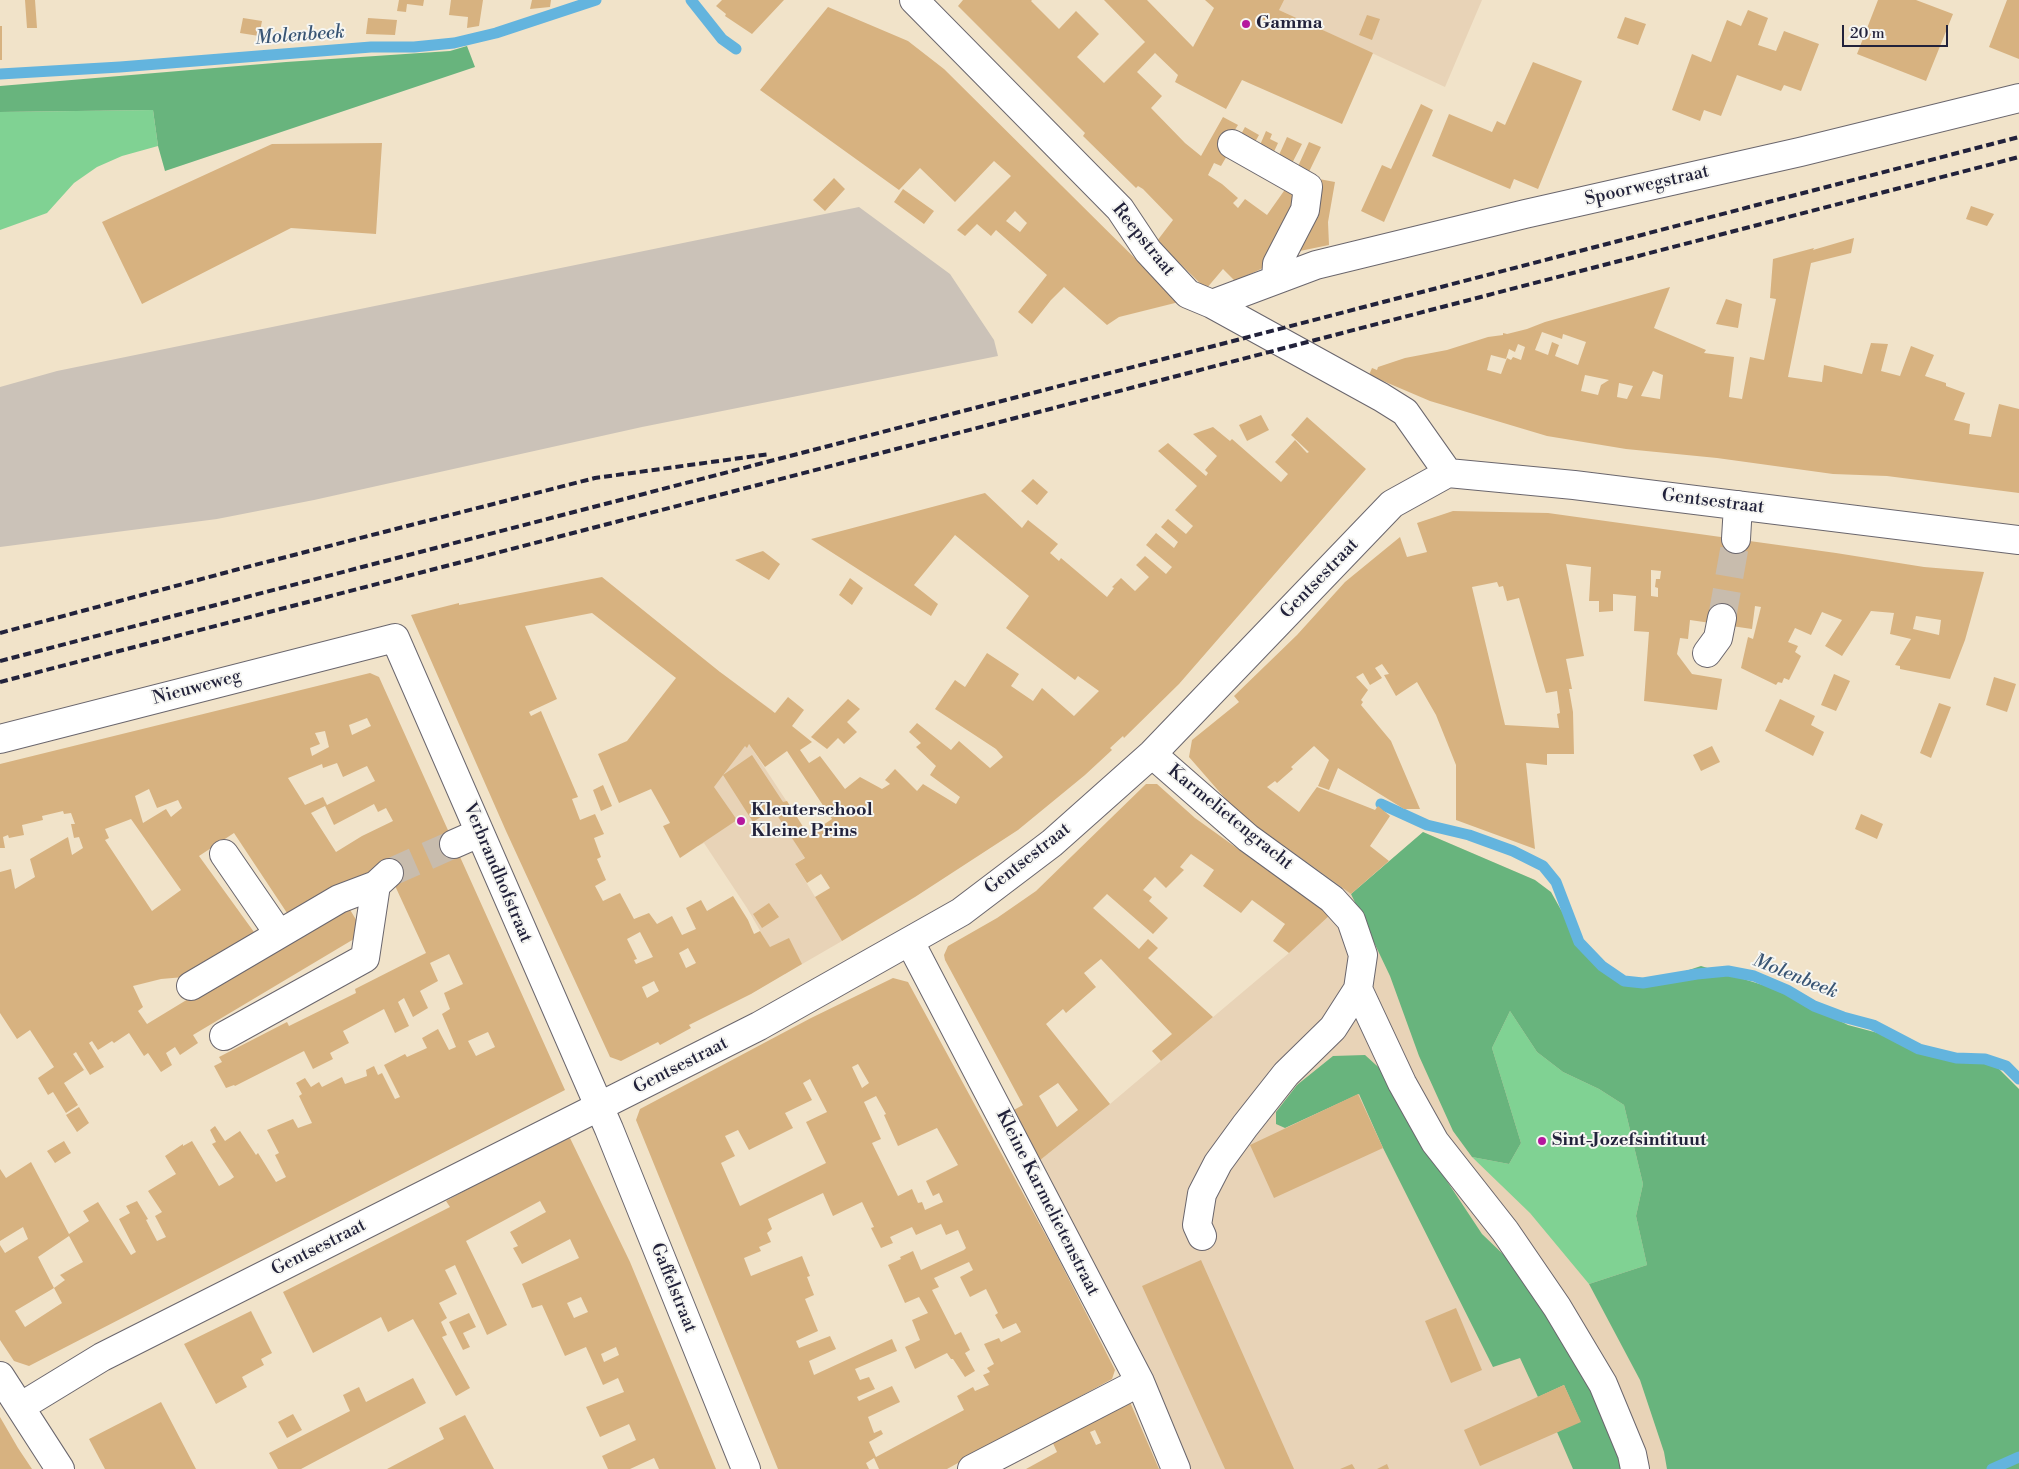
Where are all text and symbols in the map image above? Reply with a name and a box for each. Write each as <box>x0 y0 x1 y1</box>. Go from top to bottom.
place label: Gamma <box>1256 13 1322 35</box>
scale bar <box>1844 15 1950 47</box>
marker: Gamma <box>1240 18 1252 30</box>
water label: Molenbeek <box>254 21 346 51</box>
text: 20 m <box>1850 24 1885 43</box>
street label: Spoorwegstraat <box>1583 161 1711 211</box>
street label: Reepstraat <box>1107 199 1179 281</box>
street label: Gentsestraat <box>1661 485 1765 519</box>
street label: Gentsestraat <box>1276 534 1364 624</box>
street label: Nieuweweg <box>150 666 244 710</box>
street label: Karmelietengracht <box>1163 761 1297 875</box>
street label: Verbrandhofstraat <box>458 800 536 946</box>
place label: Kleuterschool Kleine Prins <box>751 800 873 842</box>
marker: Kleuterschool Kleine Prins <box>735 815 747 827</box>
street label: Gentsestraat <box>981 819 1075 899</box>
water label: Molenbeek <box>1749 950 1841 1004</box>
street label: Gentsestraat <box>630 1033 732 1099</box>
street label: Kleine Karmelietenstraat <box>991 1106 1103 1300</box>
place label: Sint-Jozefsintituut <box>1552 1130 1706 1152</box>
marker: Sint-Jozefsintituut <box>1536 1135 1548 1147</box>
street label: Gentsestraat <box>268 1215 370 1281</box>
street label: Gaffelstraat <box>645 1240 701 1336</box>

